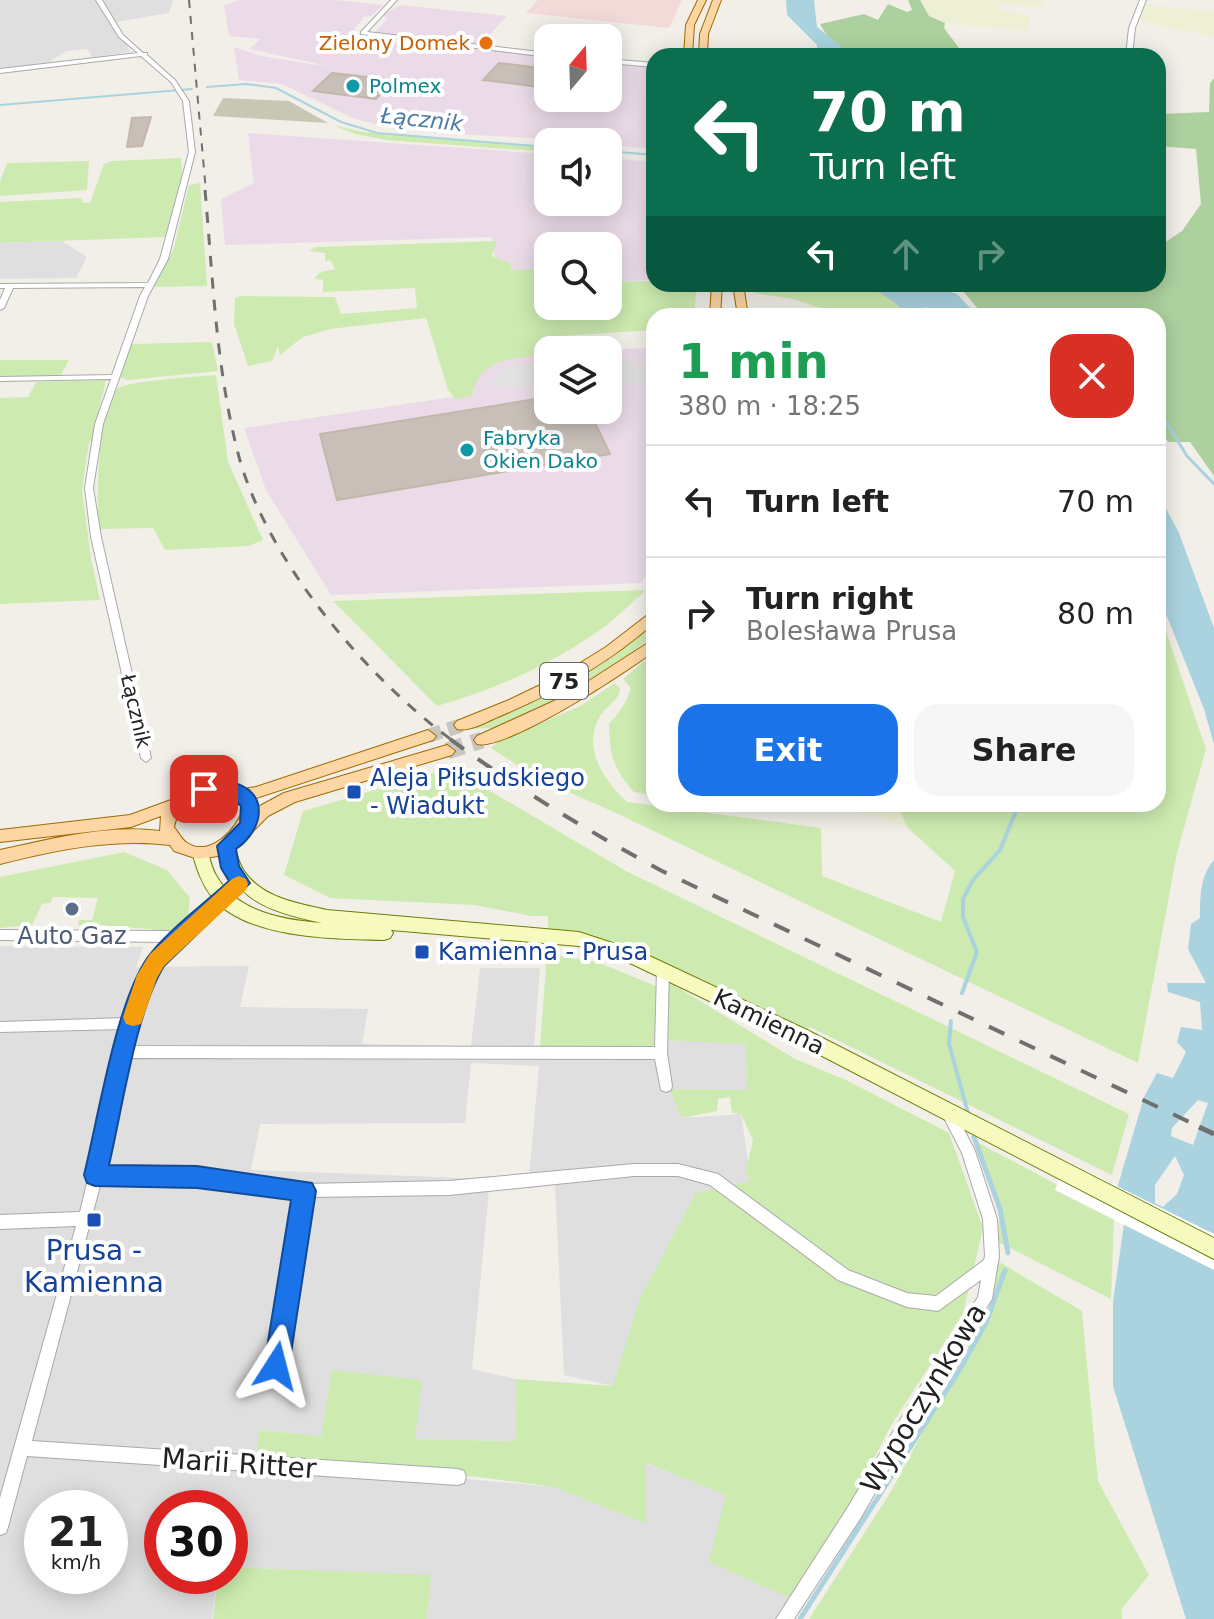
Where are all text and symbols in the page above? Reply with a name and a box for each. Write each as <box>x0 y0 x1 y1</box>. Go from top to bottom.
north arrow <box>534 24 622 112</box>
map controls <box>534 24 622 424</box>
place label: Zielony Domek <box>319 31 470 55</box>
marker: Zielony Domek <box>477 34 495 52</box>
place label: Polmex <box>369 74 442 98</box>
marker: Polmex <box>344 77 362 95</box>
text: 70 m <box>810 79 966 144</box>
icon: left <box>678 80 782 184</box>
water label: Łącznik <box>379 103 465 136</box>
button: sound <box>534 128 622 216</box>
text: Turn left <box>810 146 956 187</box>
button: search <box>534 232 622 320</box>
icon: left <box>800 232 844 276</box>
icon: ahead <box>884 232 928 276</box>
icon: right <box>968 232 1012 276</box>
text: 1 min <box>678 333 829 389</box>
button: close <box>1050 334 1134 418</box>
button: layers <box>534 336 622 424</box>
text: 380 m · 18:25 <box>678 391 861 421</box>
place label: Fabryka Okien Dako <box>483 426 598 473</box>
marker: Fabryka Okien Dako <box>458 441 476 459</box>
icon: left <box>678 479 722 523</box>
text: Turn left <box>746 484 889 519</box>
text: 70 m <box>1057 484 1134 519</box>
text: Turn right <box>746 581 913 616</box>
icon: right <box>678 591 722 635</box>
text: 80 m <box>1057 596 1134 631</box>
text: Bolesława Prusa <box>746 616 957 646</box>
road number: 75 <box>540 663 588 699</box>
street label: Łącznik <box>116 671 156 751</box>
button: Exit <box>678 704 898 796</box>
button: Share <box>914 704 1134 796</box>
pin <box>170 755 238 823</box>
place label: Aleja Piłsudskiego - Wiadukt <box>370 764 585 820</box>
icon: arrive <box>182 767 226 811</box>
marker: Aleja Piłsudskiego - Wiadukt <box>345 783 363 801</box>
marker: Auto Gaz <box>63 900 81 918</box>
place label: Auto Gaz <box>17 922 127 950</box>
place label: Kamienna - Prusa <box>438 938 648 966</box>
marker: Kamienna - Prusa <box>413 943 431 961</box>
street label: Kamienna <box>709 983 829 1061</box>
marker: Prusa - Kamienna <box>85 1211 103 1229</box>
place label: Prusa - Kamienna <box>24 1234 164 1299</box>
street label: Wypoczynkowa <box>854 1297 993 1499</box>
position arrow <box>234 1324 318 1408</box>
street label: Marii Ritter <box>160 1442 318 1485</box>
speed limit sign: 30 <box>144 1490 248 1594</box>
text: 21 <box>48 1509 104 1555</box>
text: km/h <box>51 1550 101 1574</box>

